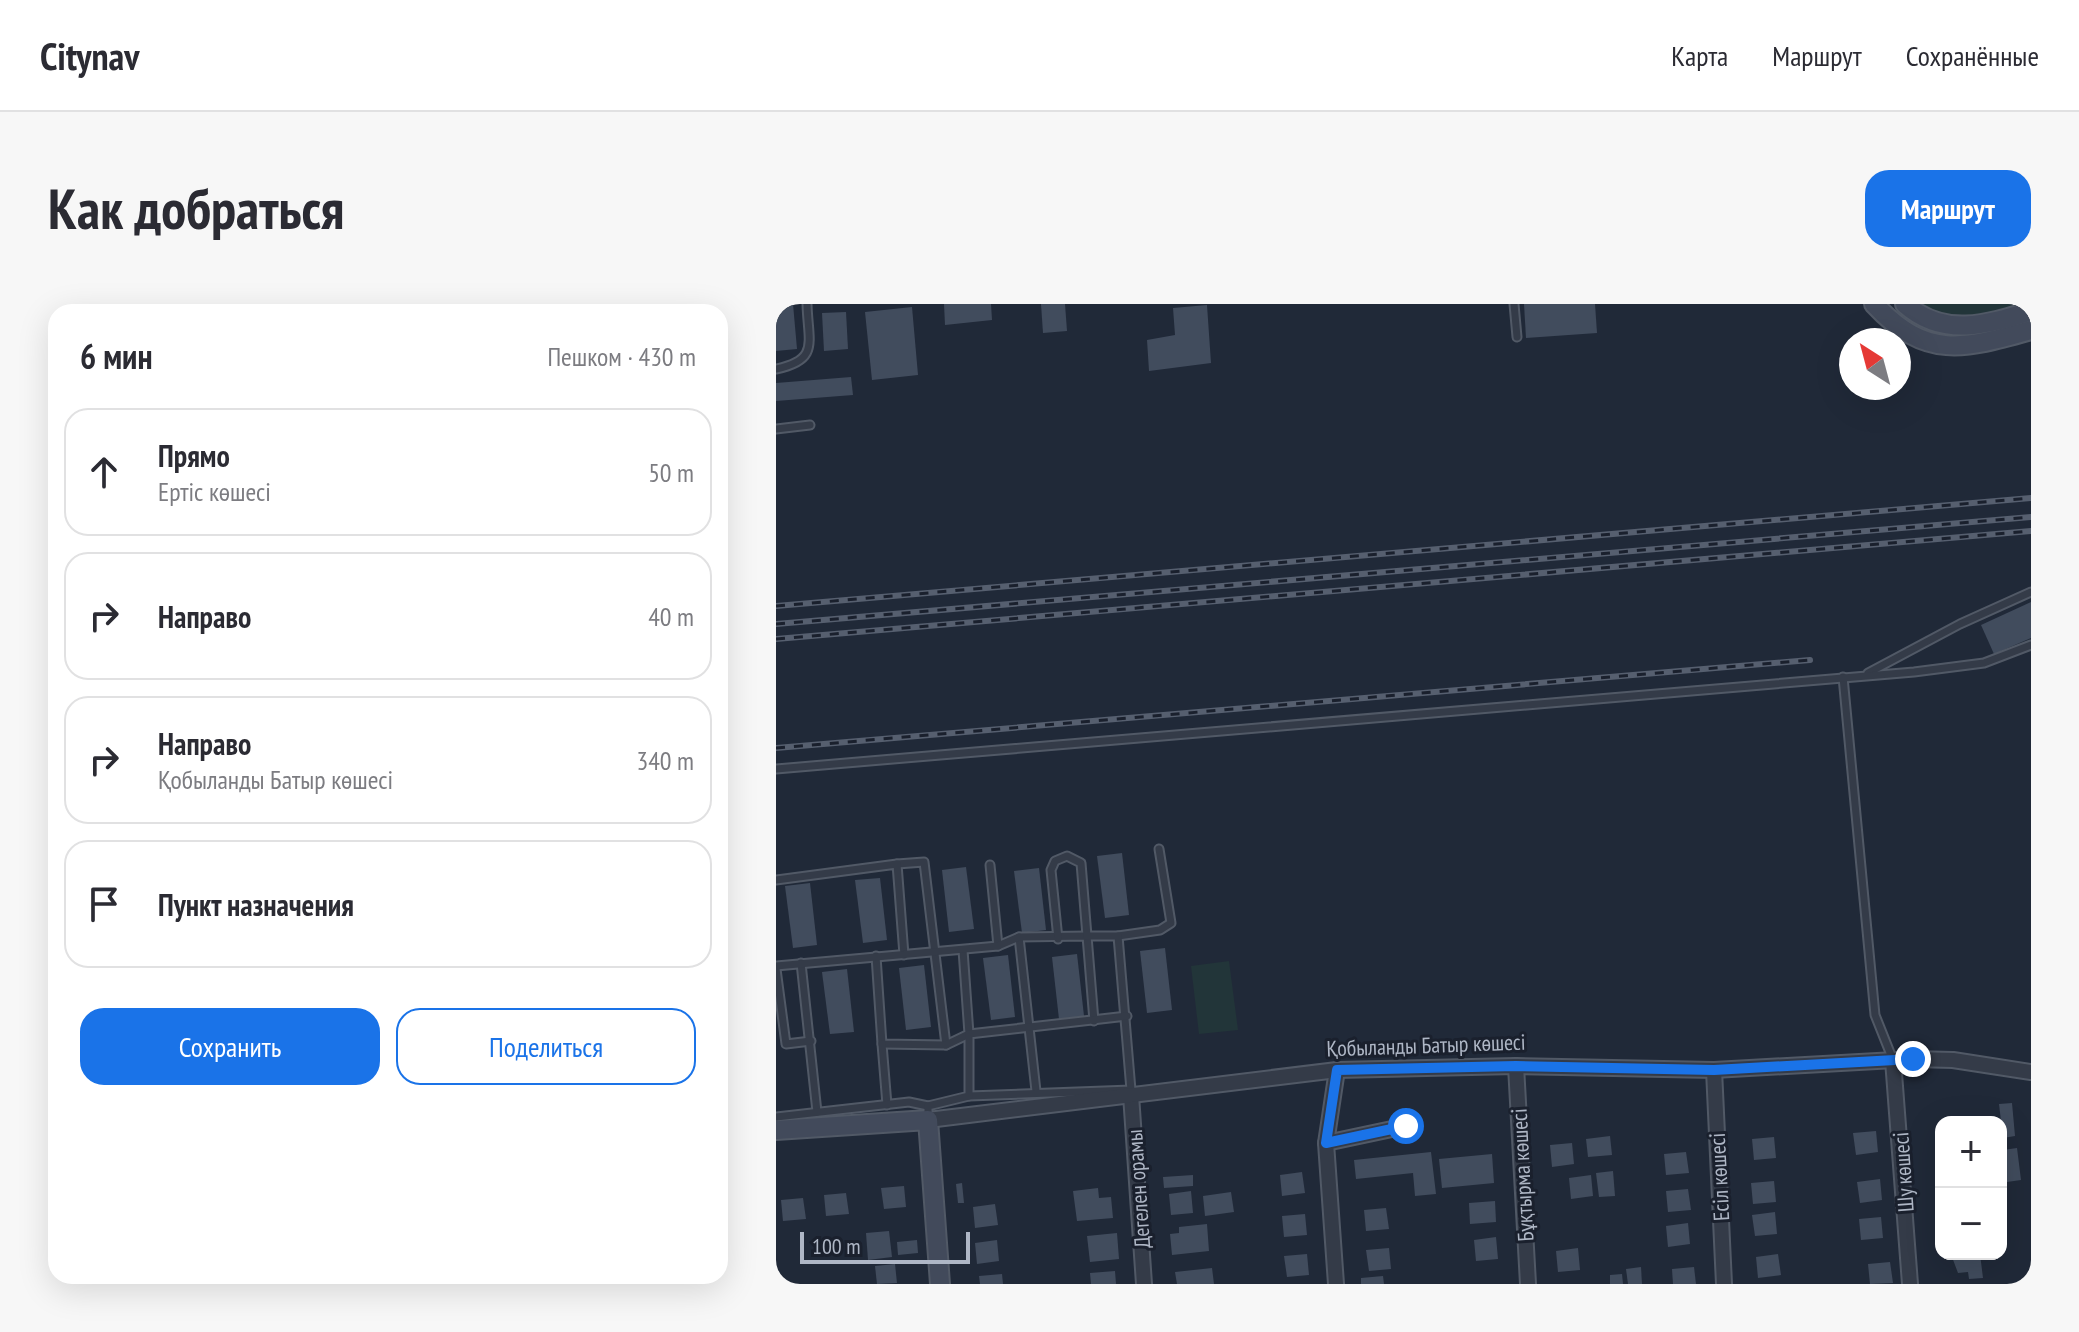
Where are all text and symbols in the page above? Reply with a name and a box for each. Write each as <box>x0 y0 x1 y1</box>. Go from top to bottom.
text: Citynav <box>40 31 139 80</box>
text: Карта <box>1671 37 1728 74</box>
text: Маршрут <box>1772 37 1862 74</box>
text: Сохранённые <box>1906 37 2039 74</box>
button: Маршрут <box>1865 170 2031 247</box>
text: Как добраться <box>48 172 344 244</box>
north arrow <box>1839 328 1911 400</box>
text: 6 мин <box>80 334 153 378</box>
text: Пешком · 430 m <box>547 340 696 373</box>
text: Прямо <box>158 436 230 475</box>
icon: ahead <box>82 450 126 494</box>
text: 50 m <box>648 456 694 489</box>
text: Ертіс көшесі <box>158 475 271 508</box>
icon: right <box>82 594 126 638</box>
text: Направо <box>158 597 251 636</box>
text: 40 m <box>648 600 694 633</box>
text: Направо <box>158 724 251 763</box>
icon: right <box>82 738 126 782</box>
text: 340 m <box>636 744 694 777</box>
text: Қобыланды Батыр көшесі <box>158 763 393 796</box>
icon: arrive <box>82 882 126 926</box>
text: Пункт назначения <box>158 885 354 924</box>
button: Сохранить <box>80 1008 380 1085</box>
button: Поделиться <box>396 1008 696 1085</box>
street label: Қобыланды Батыр көшесі <box>1326 1028 1526 1062</box>
route end <box>1895 1041 1931 1077</box>
route start <box>1388 1108 1424 1144</box>
street label: Бұқтырма көшесі <box>1505 1108 1539 1242</box>
map controls <box>1935 1116 2007 1260</box>
button: + <box>1935 1116 2007 1188</box>
street label: Дегелен орамы <box>1120 1129 1156 1249</box>
street label: Шу көшесі <box>1886 1131 1920 1213</box>
street label: Есіл көшесі <box>1703 1132 1735 1222</box>
button: − <box>1935 1188 2007 1260</box>
scale bar <box>800 1228 970 1264</box>
text: 100 m <box>812 1232 861 1260</box>

